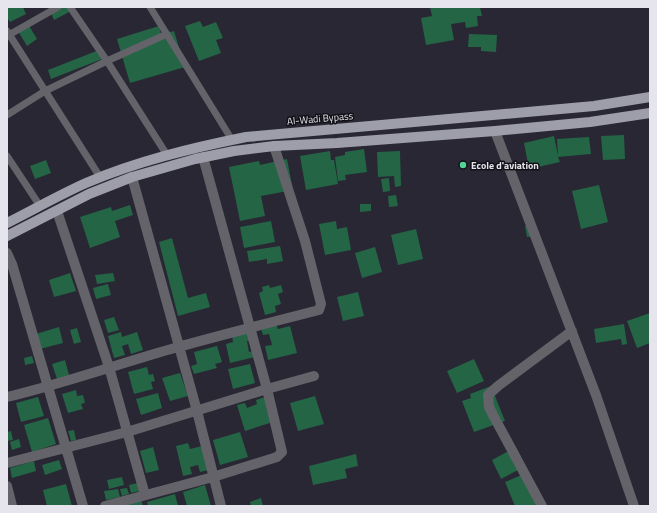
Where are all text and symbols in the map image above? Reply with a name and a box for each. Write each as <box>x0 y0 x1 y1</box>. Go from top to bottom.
street label: Al-Wadi Bypass <box>286 108 354 129</box>
place label: Ecole d'aviation <box>471 158 539 173</box>
marker: Ecole d'aviation <box>458 160 468 170</box>

